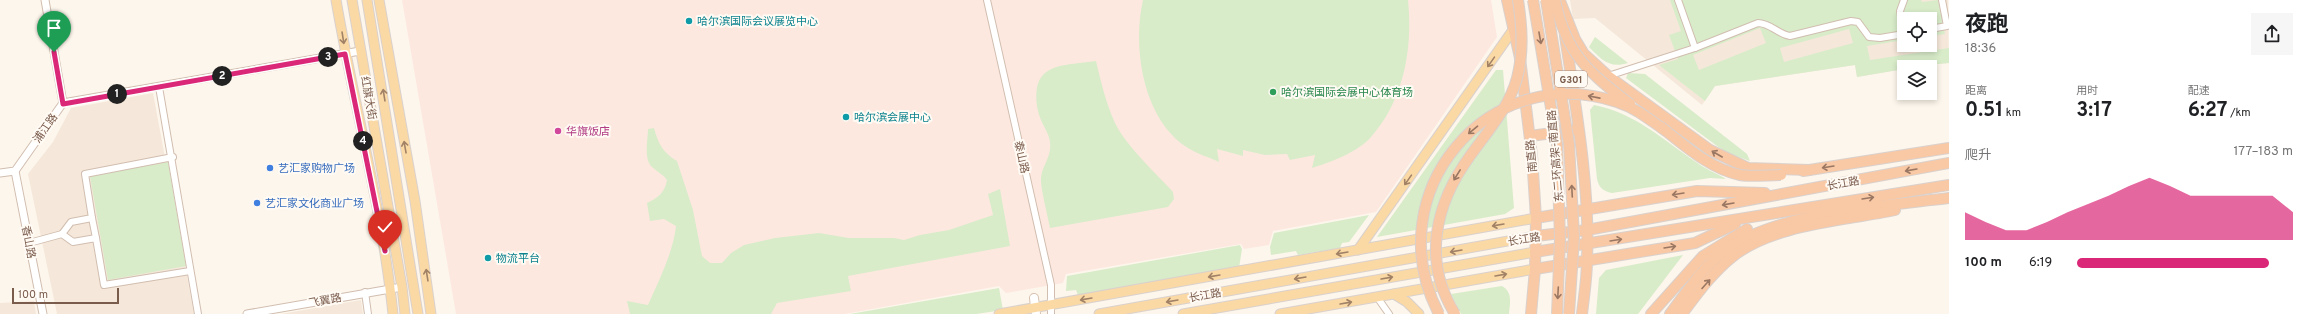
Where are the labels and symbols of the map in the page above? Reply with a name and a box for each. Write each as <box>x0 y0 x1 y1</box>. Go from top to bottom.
pin <box>37 11 71 52</box>
place label: 哈尔滨国际会议展览中心 <box>697 15 818 29</box>
marker: 哈尔滨国际会议展览中心 <box>684 16 694 26</box>
one-way arrow <box>1536 31 1544 44</box>
one-way arrow <box>339 32 347 45</box>
pin: 3 <box>318 47 338 67</box>
one-way arrow <box>1486 56 1495 67</box>
pin: 2 <box>212 66 232 86</box>
road number: G301 <box>1555 71 1587 87</box>
street label: 红旗大街 <box>357 75 379 121</box>
pin: 1 <box>107 84 127 104</box>
place label: 哈尔滨国际会展中心体育场 <box>1281 86 1413 100</box>
marker: 哈尔滨国际会展中心体育场 <box>1268 87 1278 97</box>
one-way arrow <box>380 89 388 102</box>
one-way arrow <box>1588 93 1601 101</box>
street label: 东二环高架-南直路 <box>1545 109 1567 203</box>
street label: 浦江路 <box>31 111 61 146</box>
place label: 哈尔滨会展中心 <box>854 111 931 125</box>
marker: 哈尔滨会展中心 <box>841 112 851 122</box>
place label: 华旗饭店 <box>566 125 610 139</box>
one-way arrow <box>1468 125 1478 134</box>
marker: 华旗饭店 <box>553 126 563 136</box>
pin: 4 <box>353 131 373 151</box>
street label: 南直路 <box>1524 139 1540 173</box>
street label: 泰山路 <box>1010 140 1032 175</box>
one-way arrow <box>401 141 409 154</box>
one-way arrow <box>1711 150 1723 158</box>
place label: 艺汇家购物广场 <box>278 162 355 176</box>
marker: 艺汇家购物广场 <box>265 163 275 173</box>
one-way arrow <box>1822 163 1835 171</box>
one-way arrow <box>1905 167 1918 175</box>
one-way arrow <box>1453 169 1461 180</box>
one-way arrow <box>1404 174 1412 185</box>
street label: 长江路 <box>1826 174 1861 194</box>
one-way arrow <box>1569 185 1576 198</box>
one-way arrow <box>1672 190 1685 198</box>
one-way arrow <box>1861 194 1874 202</box>
place label: 艺汇家文化商业广场 <box>265 197 364 211</box>
marker: 艺汇家文化商业广场 <box>252 198 262 208</box>
one-way arrow <box>1722 200 1735 208</box>
pin <box>368 210 402 251</box>
one-way arrow <box>1491 221 1504 229</box>
street label: 香山路 <box>18 225 38 260</box>
street label: 长江路 <box>1507 230 1542 249</box>
one-way arrow <box>1609 236 1622 244</box>
one-way arrow <box>1664 243 1677 251</box>
one-way arrow <box>1450 247 1463 255</box>
one-way arrow <box>1336 250 1349 258</box>
place label: 物流平台 <box>496 252 540 266</box>
marker: 物流平台 <box>483 253 493 263</box>
one-way arrow <box>423 269 431 282</box>
one-way arrow <box>1494 271 1507 279</box>
one-way arrow <box>1208 272 1221 280</box>
one-way arrow <box>1294 274 1307 282</box>
one-way arrow <box>1380 274 1393 282</box>
one-way arrow <box>1701 279 1710 289</box>
scale bar <box>12 286 119 305</box>
street label: 长江路 <box>1188 286 1223 306</box>
one-way arrow <box>1554 286 1562 299</box>
street label: 飞翼路 <box>308 291 343 311</box>
one-way arrow <box>1080 295 1093 303</box>
one-way arrow <box>1166 297 1179 305</box>
one-way arrow <box>1339 298 1352 306</box>

